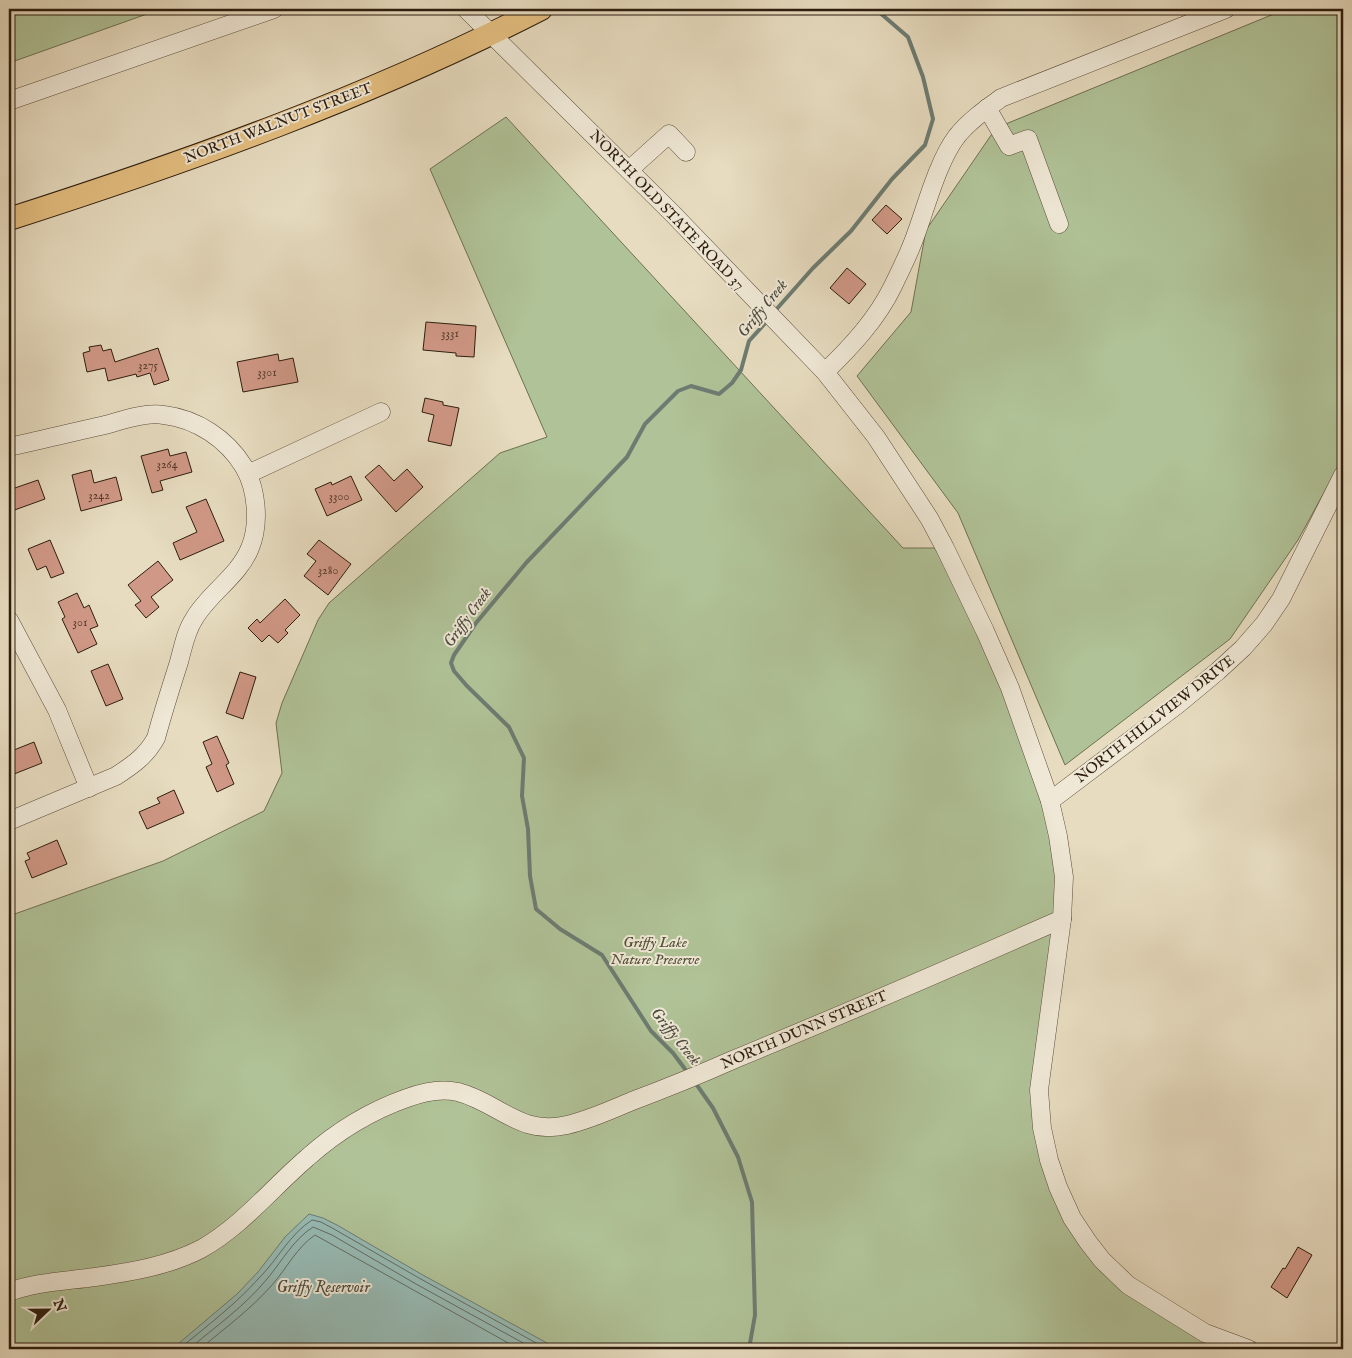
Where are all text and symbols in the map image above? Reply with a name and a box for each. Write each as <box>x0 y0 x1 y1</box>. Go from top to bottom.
street label: NORTH WALNUT STREET <box>182 78 374 168</box>
street label: NORTH OLD STATE ROAD 37 <box>585 126 749 294</box>
water label: Griffy Creek <box>734 276 793 342</box>
house number: 3331 <box>441 326 459 341</box>
house number: 3275 <box>138 358 159 373</box>
house number: 3301 <box>257 365 277 380</box>
house number: 3264 <box>156 457 178 472</box>
house number: 3242 <box>88 488 110 503</box>
house number: 3300 <box>329 489 349 504</box>
house number: 3280 <box>318 563 338 578</box>
water label: Griffy Creek <box>440 584 497 652</box>
house number: 301 <box>73 615 87 630</box>
street label: NORTH HILLVIEW DRIVE <box>1071 651 1239 787</box>
park label: Griffy Lake Nature Preserve <box>611 933 699 969</box>
street label: NORTH DUNN STREET <box>718 986 890 1074</box>
water label: Griffy Creek <box>646 1004 705 1070</box>
water label: Griffy Reservoir <box>276 1278 371 1298</box>
north arrow <box>22 1286 72 1336</box>
text: N <box>48 1296 70 1314</box>

